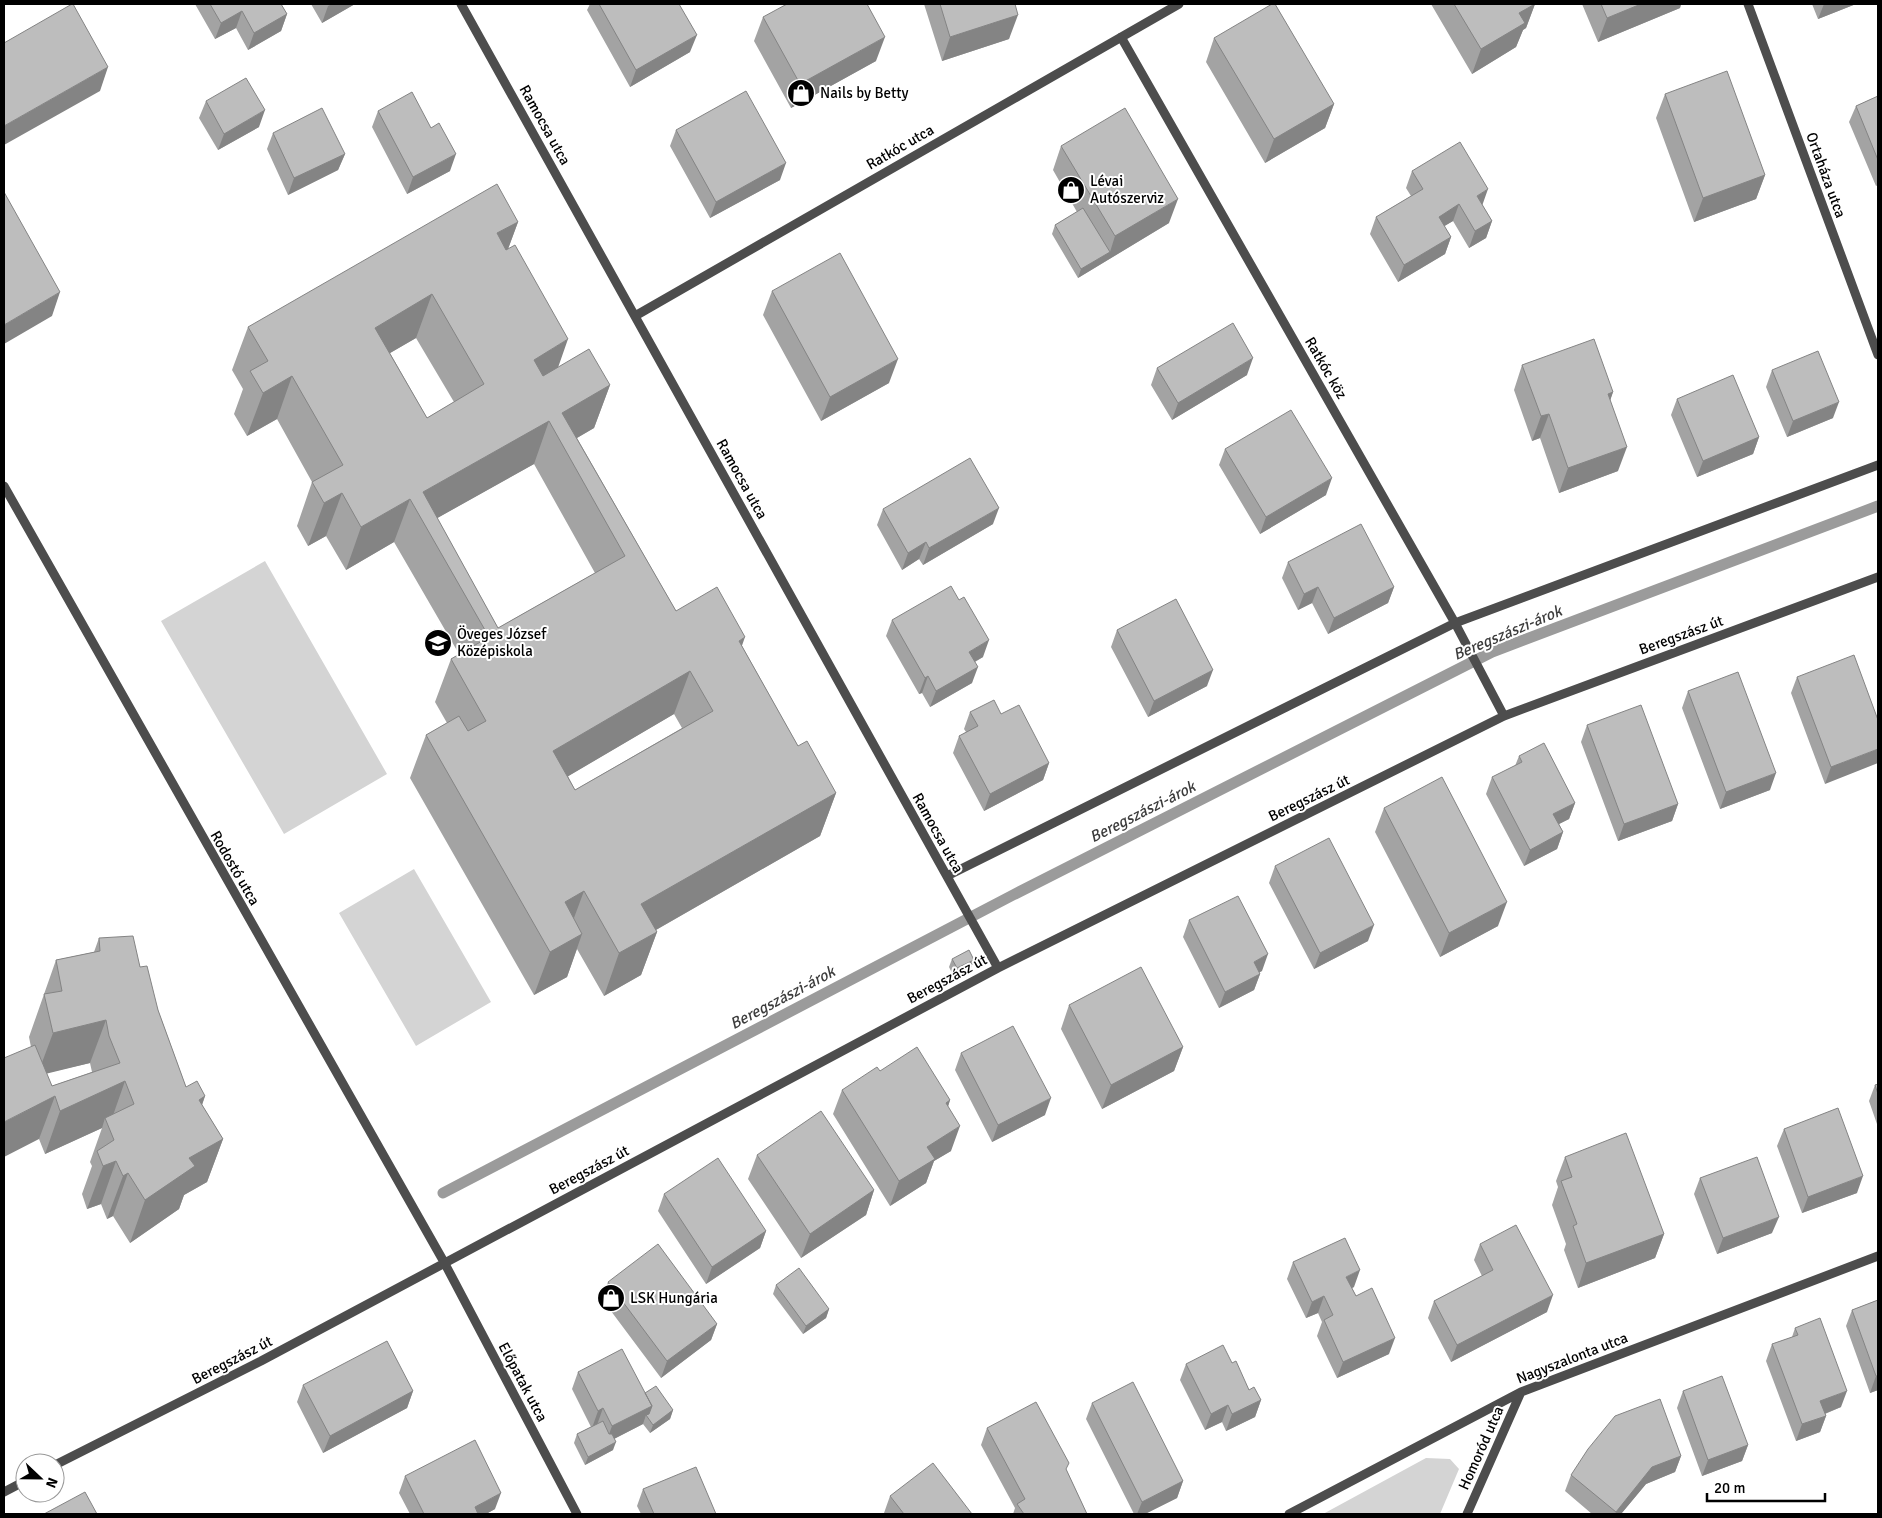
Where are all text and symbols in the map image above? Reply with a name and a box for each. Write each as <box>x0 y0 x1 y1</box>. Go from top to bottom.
shop icon: Nails by Betty <box>786 78 816 108</box>
street label: Ramocsa utca <box>516 82 574 168</box>
place label: Nails by Betty <box>820 84 909 102</box>
street label: Ratkóc utca <box>863 120 937 174</box>
street label: Ortaháza utca <box>1802 130 1850 220</box>
place label: Lévai Autószerviz <box>1090 172 1164 207</box>
shop icon: Lévai Autószerviz <box>1056 175 1086 205</box>
street label: Ratkóc köz <box>1301 334 1351 402</box>
street label: Ramocsa utca <box>713 436 771 522</box>
water label: Beregszászi-árok <box>1450 600 1567 665</box>
street label: Beregszász út <box>1637 611 1725 659</box>
place label: Öveges József Középiskola <box>457 625 547 660</box>
school or university icon: Öveges József Középiskola <box>423 628 453 658</box>
street label: Beregszász út <box>1265 771 1353 825</box>
water label: Beregszászi-árok <box>1086 776 1200 847</box>
street label: Ramocsa utca <box>909 790 967 876</box>
street label: Rodostó utca <box>206 827 264 909</box>
street label: Beregszász út <box>904 950 990 1008</box>
water label: Beregszászi-árok <box>727 961 840 1034</box>
street label: Beregszász út <box>546 1141 632 1199</box>
shop icon: LSK Hungária <box>596 1283 626 1313</box>
place label: LSK Hungária <box>630 1289 718 1307</box>
street label: Nagyszalonta utca <box>1514 1328 1630 1388</box>
street label: Beregszász út <box>189 1332 275 1388</box>
street label: Előpatak utca <box>494 1339 552 1425</box>
street label: Homoród utca <box>1454 1403 1508 1493</box>
north arrow <box>15 1453 65 1503</box>
scale bar <box>1707 1470 1824 1502</box>
text: N <box>42 1475 61 1490</box>
text: 20 m <box>1714 1479 1745 1497</box>

